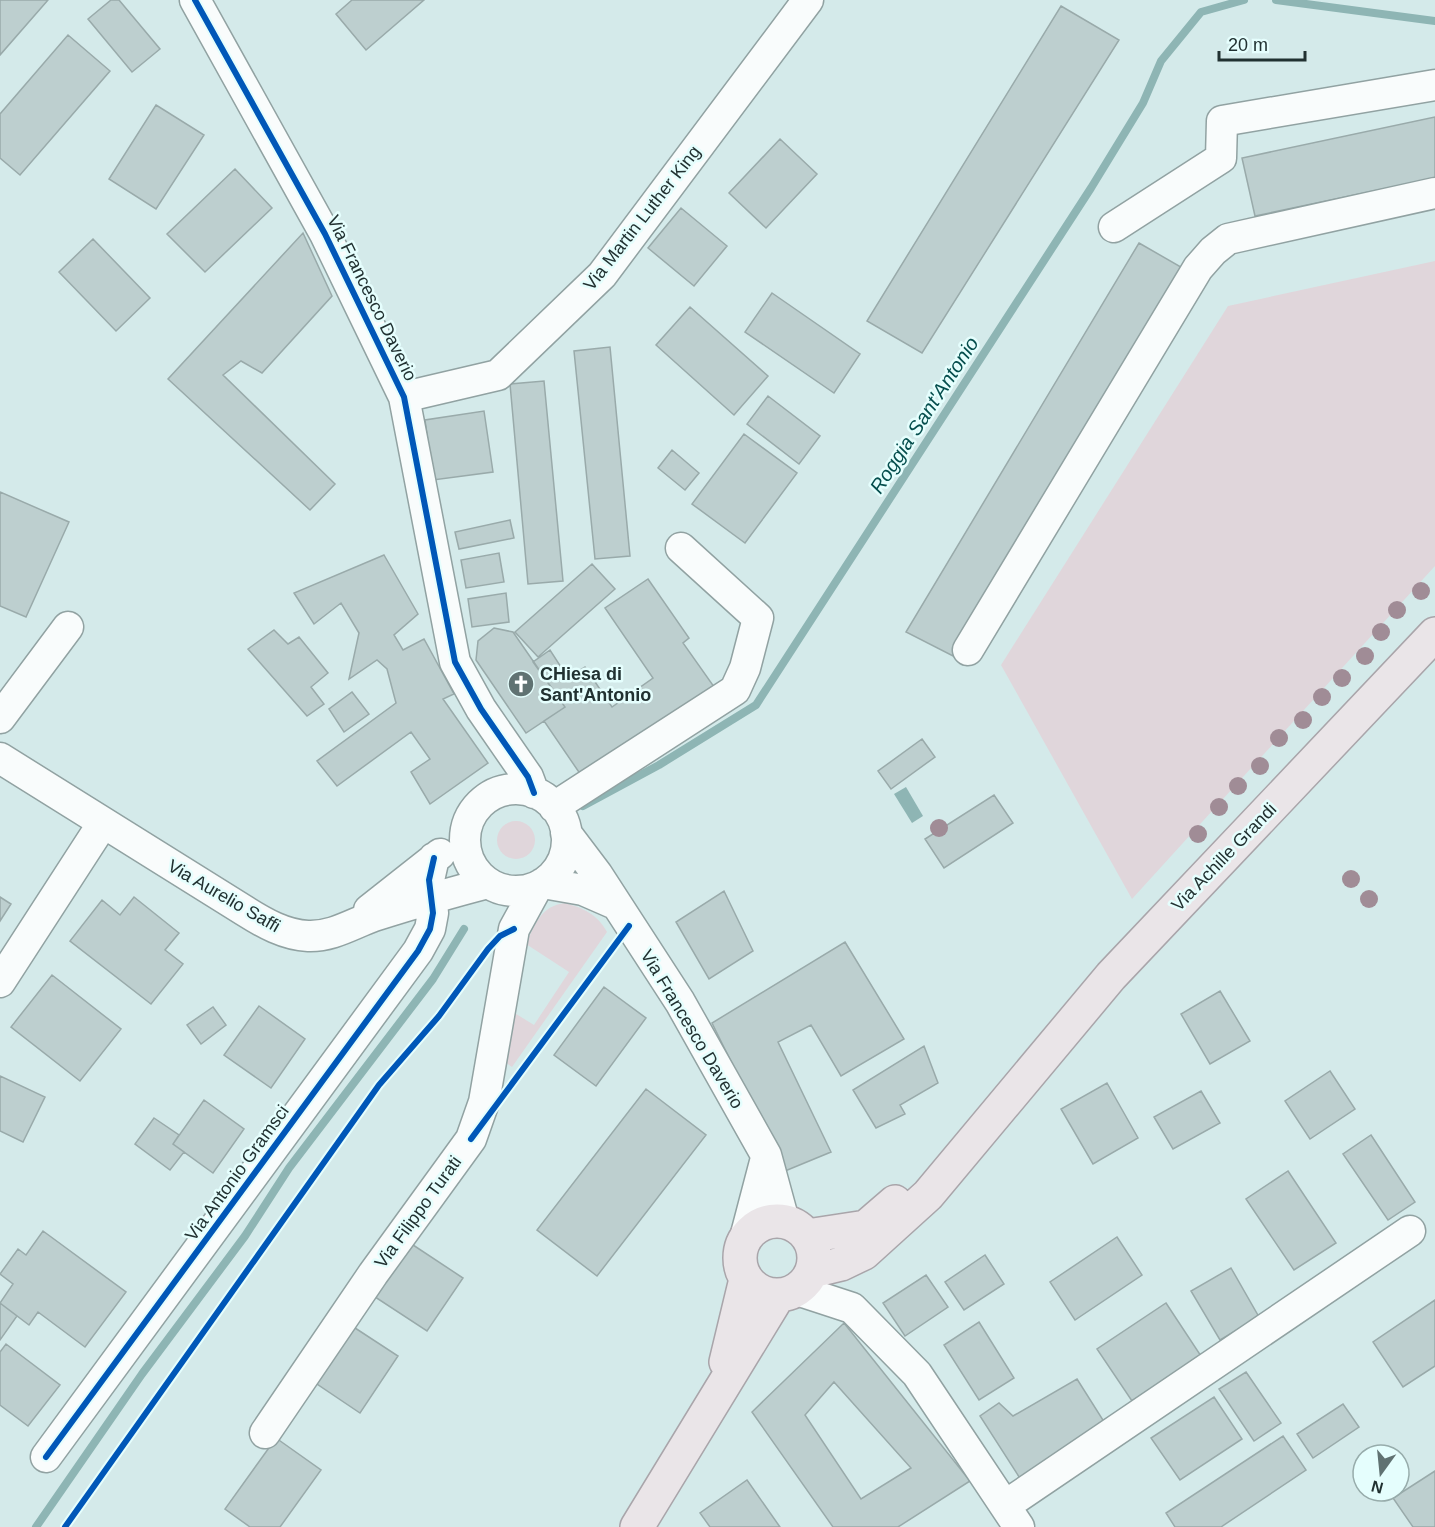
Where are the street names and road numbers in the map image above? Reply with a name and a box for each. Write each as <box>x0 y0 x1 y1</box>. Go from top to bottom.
street label: Via Martin Luther King <box>579 142 705 294</box>
street label: Via Francesco Daverio <box>323 212 421 384</box>
street label: Via Achille Grandi <box>1168 799 1280 915</box>
street label: Via Aurelio Saffi <box>164 856 284 936</box>
street label: Via Francesco Daverio <box>637 946 747 1112</box>
street label: Via Antonio Gramsci <box>181 1101 293 1245</box>
street label: Via Filippo Turati <box>371 1152 465 1272</box>

